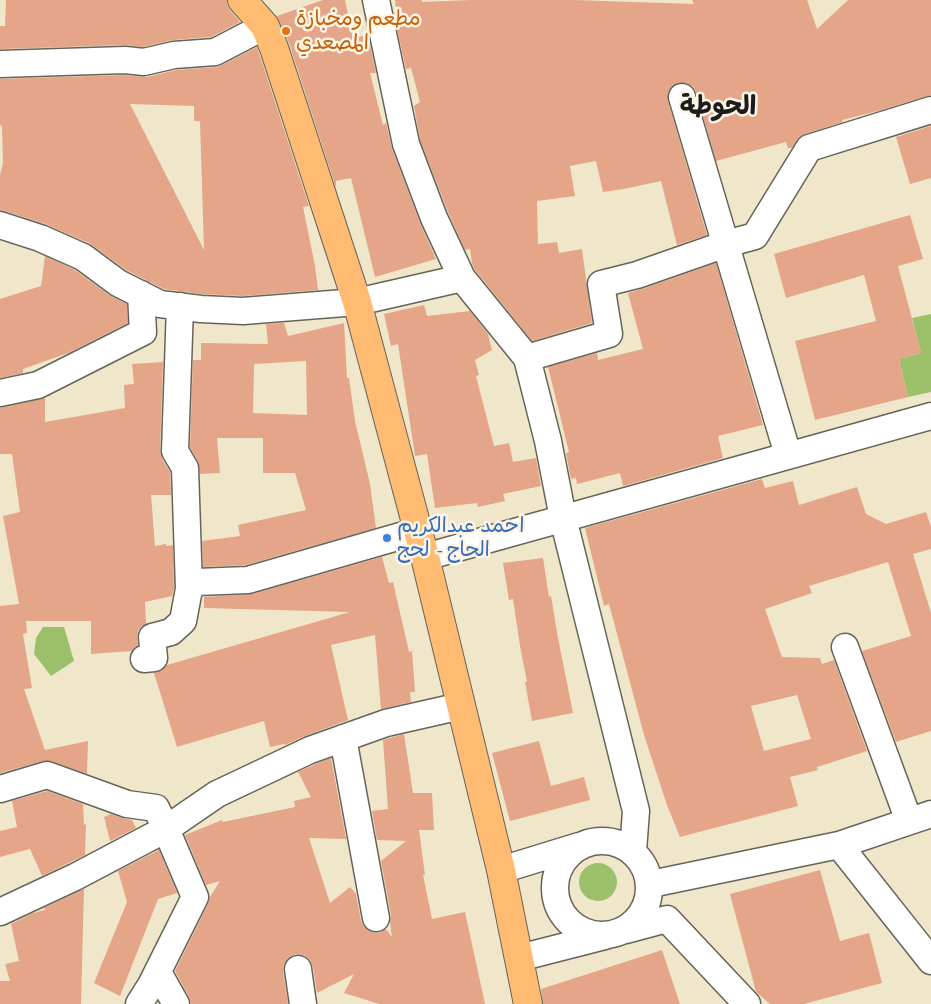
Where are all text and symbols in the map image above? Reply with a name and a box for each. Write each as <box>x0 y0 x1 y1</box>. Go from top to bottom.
place label: مطعم ومخبازة المصعدي <box>296 6 421 56</box>
marker: مطعم ومخبازة المصعدي <box>280 25 292 37</box>
district label: الحوطة <box>680 91 756 123</box>
place label: احمد عبدالكريم الحاج - لحج <box>397 513 524 563</box>
marker: احمد عبدالكريم الحاج - لحج <box>381 532 393 544</box>

